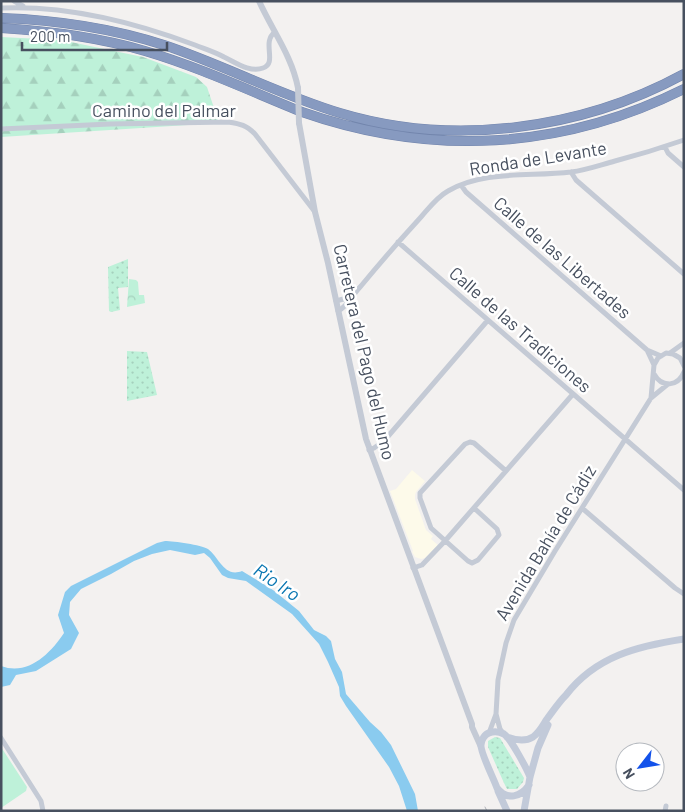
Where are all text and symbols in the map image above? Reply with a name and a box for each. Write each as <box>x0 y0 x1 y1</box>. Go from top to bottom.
scale bar <box>22 20 168 52</box>
text: 200 m <box>30 27 70 45</box>
street label: Camino del Palmar <box>92 99 237 121</box>
street label: Ronda de Levante <box>468 136 608 180</box>
street label: Calle de las Libertades <box>490 192 636 323</box>
street label: Carretera del Pago del Humo <box>329 242 401 462</box>
street label: Calle de las Tradiciones <box>445 262 596 397</box>
street label: Avenida Bahía de Cádiz <box>490 461 600 624</box>
water label: Rio Iro <box>250 558 305 605</box>
north arrow <box>615 742 665 792</box>
text: N <box>619 766 638 782</box>

